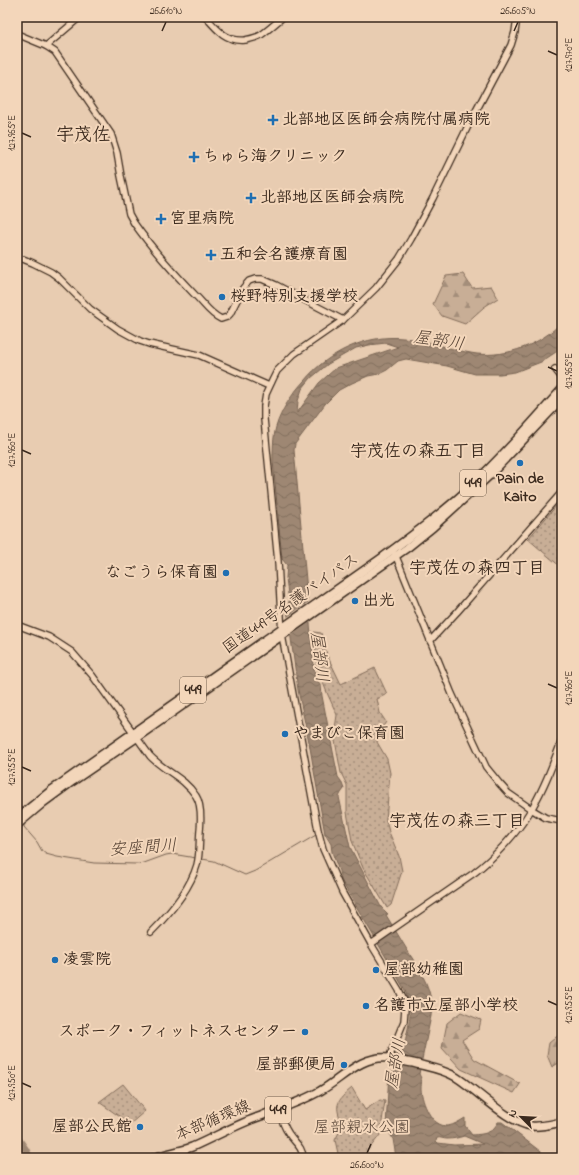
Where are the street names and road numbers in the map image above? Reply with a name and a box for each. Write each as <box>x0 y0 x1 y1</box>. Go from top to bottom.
road number: 449 <box>460 470 486 496</box>
street label: 国道449号名護バイパス <box>218 548 364 660</box>
road number: 449 <box>180 677 206 703</box>
street label: 本部循環線 <box>171 1094 255 1148</box>
road number: 449 <box>265 1097 291 1123</box>

